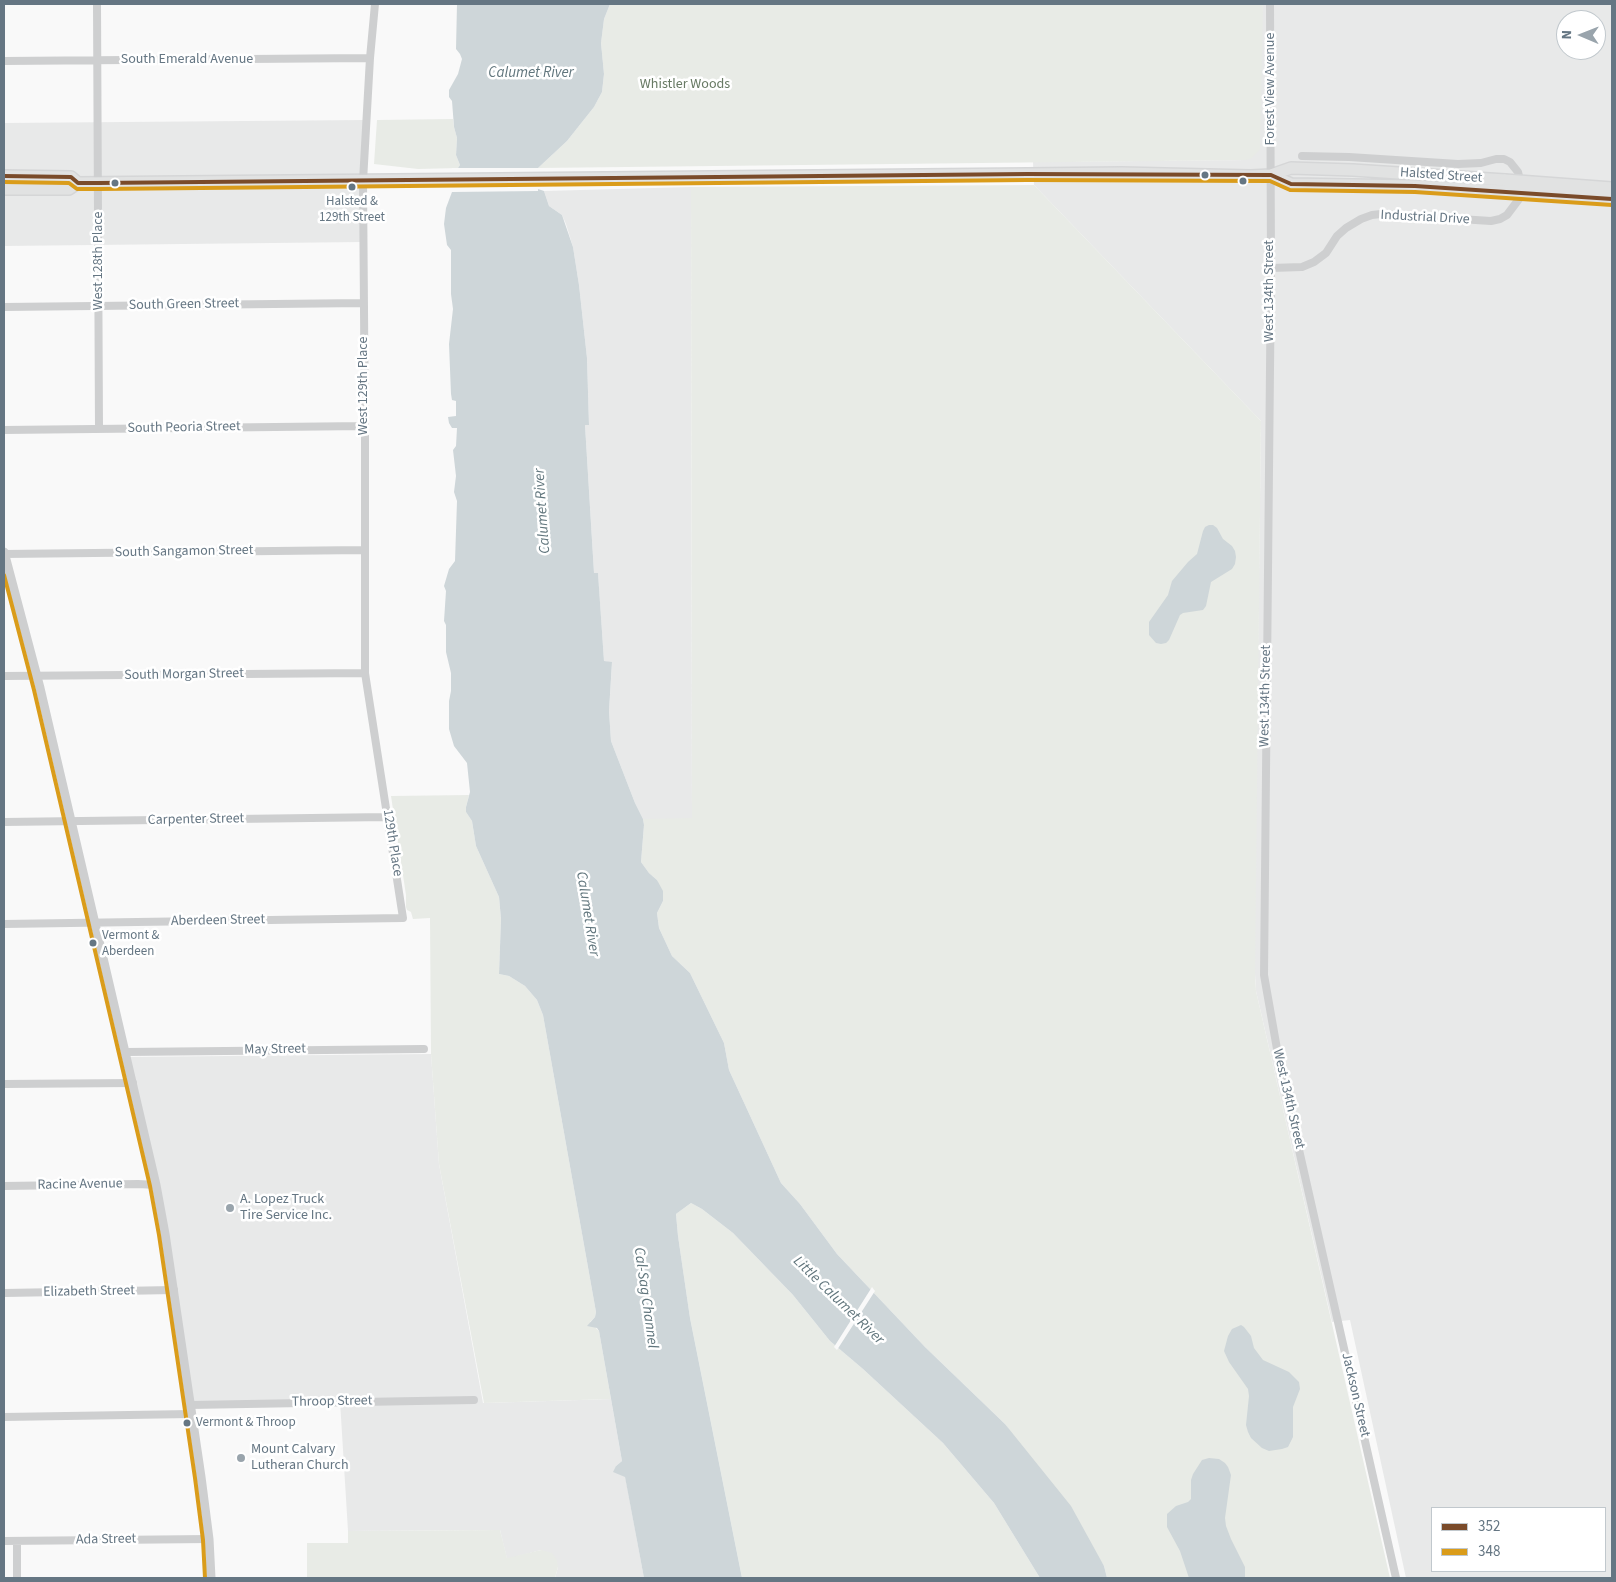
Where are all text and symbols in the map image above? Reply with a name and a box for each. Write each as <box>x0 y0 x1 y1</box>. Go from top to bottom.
north arrow <box>1556 10 1606 60</box>
text: N <box>1557 30 1577 40</box>
street label: Forest View Avenue <box>1263 33 1279 145</box>
street label: South Emerald Avenue <box>121 52 253 68</box>
water label: Calumet River <box>488 65 574 83</box>
park label: Whistler Woods <box>640 77 730 93</box>
street label: Halsted Street <box>1399 165 1483 187</box>
unlabelled marker <box>1200 170 1210 180</box>
unlabelled marker <box>1238 176 1248 186</box>
unlabelled marker <box>110 178 120 188</box>
marker: Halsted & 129th Street <box>347 182 357 192</box>
place label: Halsted & 129th Street <box>319 194 385 225</box>
street label: Industrial Drive <box>1380 207 1470 229</box>
street label: West 128th Place <box>91 212 107 310</box>
street label: West 134th Street <box>1262 240 1278 342</box>
street label: South Green Street <box>129 296 239 314</box>
street label: West 129th Place <box>356 337 372 435</box>
street label: South Peoria Street <box>127 419 241 437</box>
water label: Calumet River <box>531 468 555 554</box>
street label: South Sangamon Street <box>115 542 253 562</box>
street label: West 134th Street <box>1257 645 1275 747</box>
street label: South Morgan Street <box>124 666 244 684</box>
street label: 129th Place <box>378 808 406 878</box>
street label: Carpenter Street <box>148 811 244 829</box>
water label: Calumet River <box>571 870 603 958</box>
street label: Aberdeen Street <box>171 912 265 930</box>
place label: Vermont & Aberdeen <box>102 928 159 959</box>
marker: Vermont & Aberdeen <box>88 938 98 948</box>
street label: May Street <box>244 1041 306 1059</box>
street label: West 134th Street <box>1268 1047 1308 1151</box>
street label: Racine Avenue <box>37 1176 123 1194</box>
place label: A. Lopez Truck Tire Service Inc. <box>240 1192 332 1224</box>
marker: A. Lopez Truck Tire Service Inc. <box>224 1202 236 1214</box>
water label: Cal-Sag Channel <box>629 1246 661 1350</box>
water label: Little Calumet River <box>789 1253 887 1349</box>
street label: Elizabeth Street <box>43 1283 135 1301</box>
street label: Jackson Street <box>1337 1351 1373 1439</box>
street label: Throop Street <box>292 1393 372 1411</box>
place label: Vermont & Throop <box>196 1415 296 1431</box>
marker: Vermont & Throop <box>182 1418 192 1428</box>
place label: Mount Calvary Lutheran Church <box>251 1442 349 1474</box>
marker: Mount Calvary Lutheran Church <box>235 1452 247 1464</box>
legend <box>1431 1507 1606 1572</box>
text: 352 <box>1478 1516 1500 1537</box>
street label: Ada Street <box>76 1531 136 1549</box>
text: 348 <box>1478 1541 1500 1562</box>

